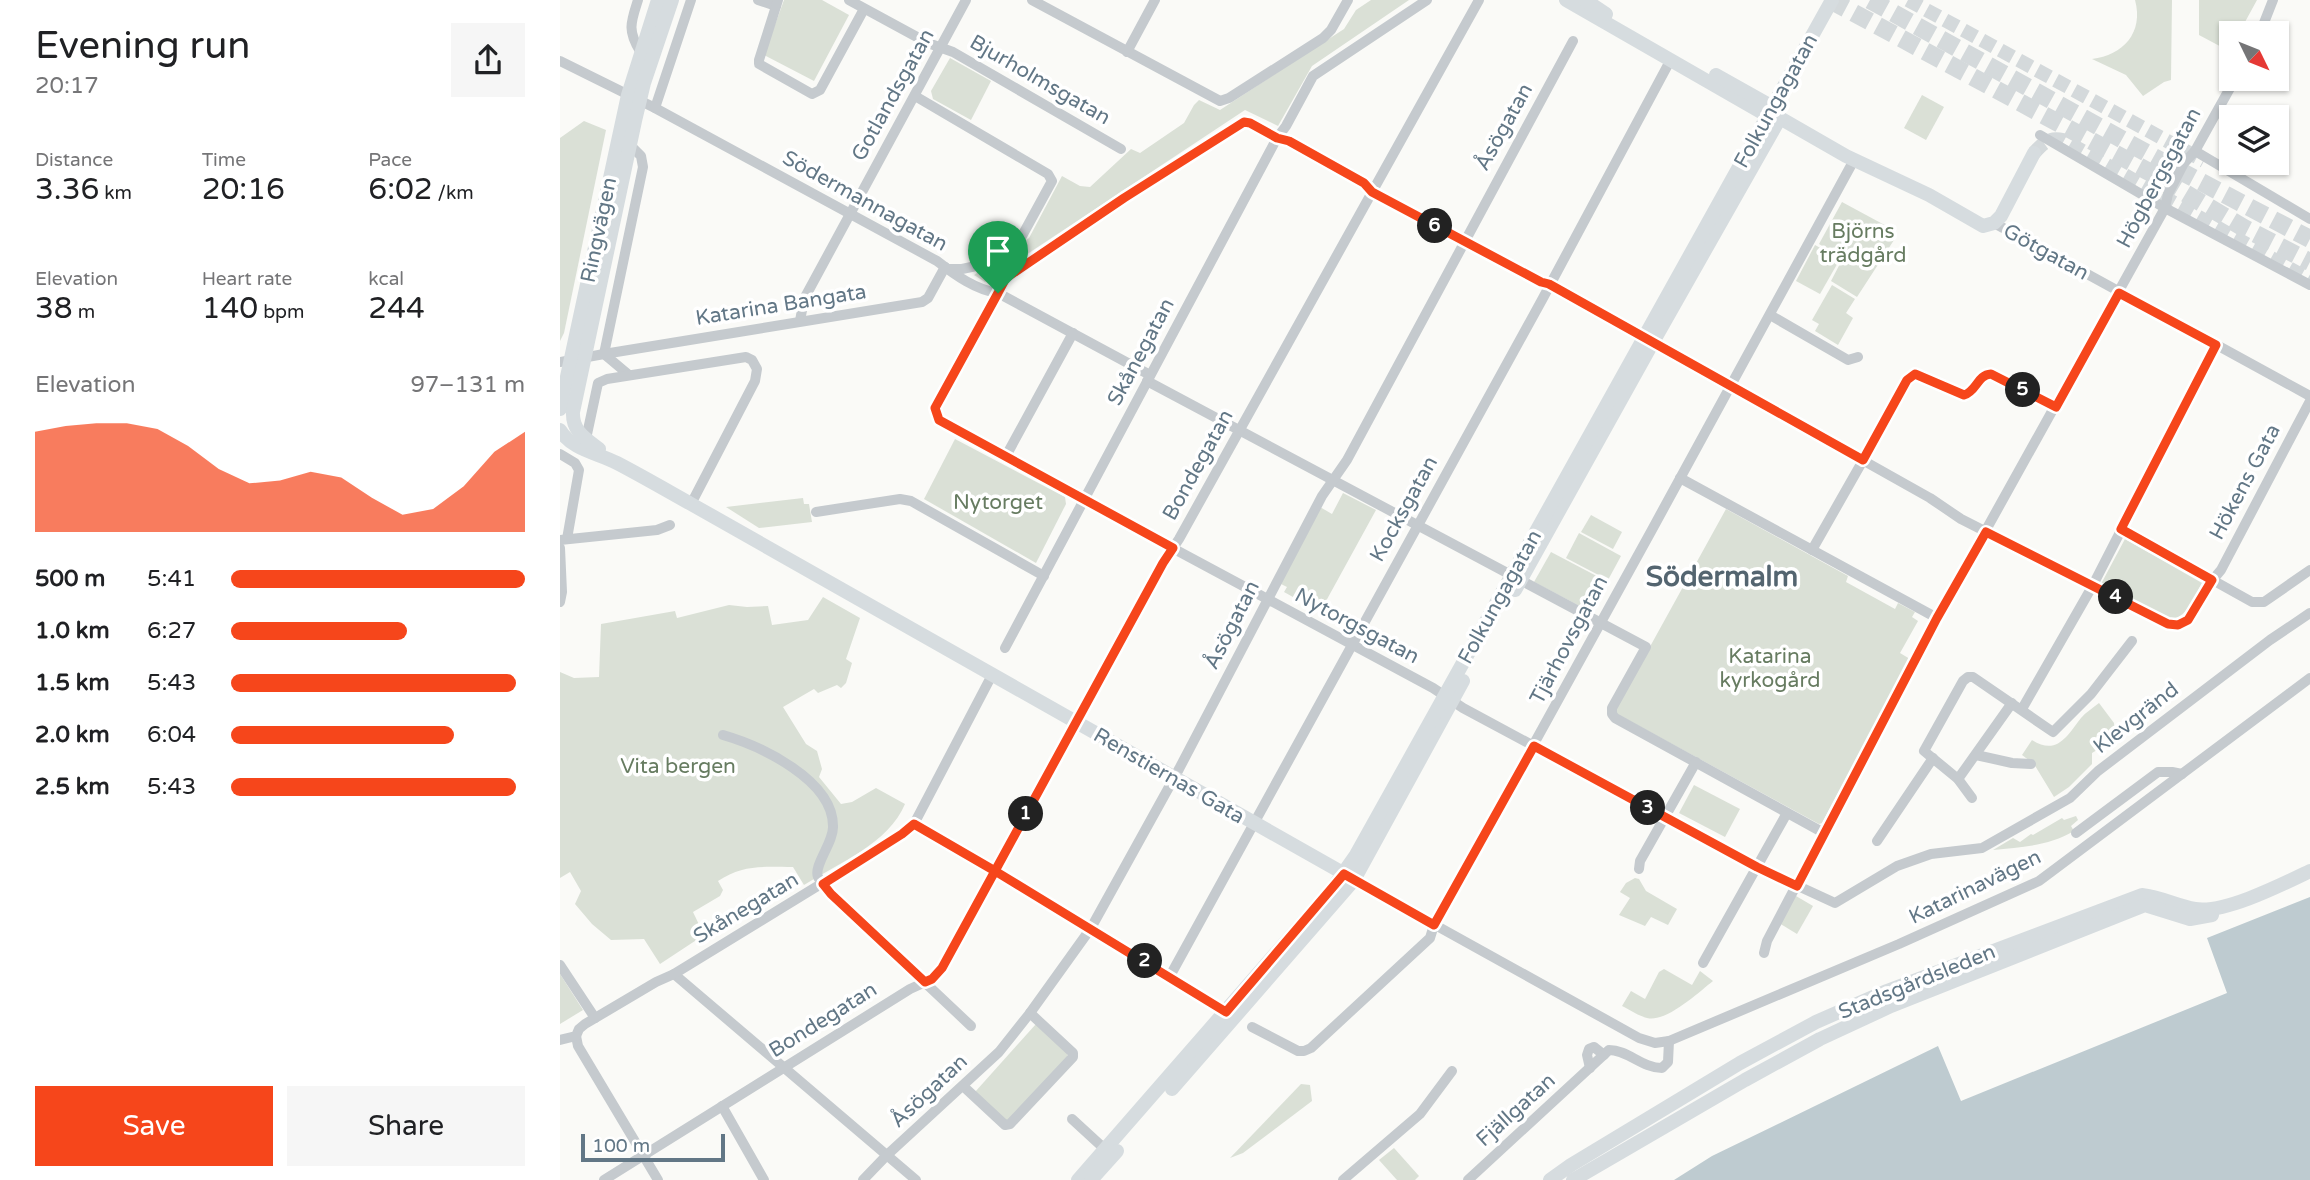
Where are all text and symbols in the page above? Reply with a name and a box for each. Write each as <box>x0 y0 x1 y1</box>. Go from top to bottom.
north arrow <box>2219 21 2289 91</box>
map controls <box>2219 21 2289 175</box>
text: Evening run <box>35 23 250 69</box>
button: share <box>451 23 525 97</box>
street label: Gotlandsgatan <box>846 25 940 165</box>
street label: Bjurholmsgatan <box>965 30 1115 130</box>
street label: Folkungagatan <box>1729 30 1823 172</box>
text: 20:17 <box>35 72 99 100</box>
street label: Åsögatan <box>1470 79 1538 175</box>
street label: Högbergsgatan <box>2112 104 2206 252</box>
button: layers <box>2219 105 2289 175</box>
street label: Södermannagatan <box>778 145 952 257</box>
text: Distance <box>35 149 113 171</box>
text: Time <box>202 149 246 171</box>
text: Pace <box>368 149 412 171</box>
text: 3.36 <box>35 171 99 208</box>
text: 20:16 <box>202 171 285 208</box>
text: 6:02 <box>368 171 433 208</box>
street label: Ringvägen <box>576 175 622 285</box>
text: km <box>99 182 132 204</box>
text: /km <box>433 182 474 204</box>
pin: 6 <box>1418 208 1452 244</box>
text: 6 <box>1429 214 1440 236</box>
street label: Götgatan <box>1999 218 2093 286</box>
park label: Björns trädgård <box>1819 219 1907 268</box>
pin <box>968 221 1028 293</box>
icon: arrive <box>979 232 1017 270</box>
text: Elevation <box>35 268 118 290</box>
text: Heart rate <box>202 268 292 290</box>
text: kcal <box>368 268 404 290</box>
street label: Katarina Bangata <box>694 279 868 331</box>
text: 38 <box>35 290 73 327</box>
text: 140 <box>202 290 258 327</box>
text: 244 <box>368 290 425 327</box>
street label: Skånegatan <box>1102 294 1180 410</box>
text: m <box>73 301 95 323</box>
text: bpm <box>258 301 305 323</box>
text: Elevation <box>35 371 136 399</box>
text: 97–131 m <box>410 371 525 399</box>
pin: 5 <box>2006 372 2040 408</box>
text: 5 <box>2017 378 2028 400</box>
street label: Bondegatan <box>1157 405 1239 525</box>
street label: Hökens Gata <box>2204 420 2286 544</box>
street label: Kocksgatan <box>1365 452 1443 566</box>
park label: Nytorget <box>953 490 1043 515</box>
street label: Folkungagatan <box>1453 526 1547 668</box>
district label: Södermalm <box>1646 560 1798 594</box>
text: 500 m <box>35 565 105 593</box>
text: 5:41 <box>147 565 196 593</box>
street label: Tjärhovsgatan <box>1525 572 1613 708</box>
street label: Åsögatan <box>1199 577 1265 673</box>
pin: 4 <box>2098 580 2134 614</box>
street label: Nytorgsgatan <box>1290 583 1424 669</box>
text: 4 <box>2110 585 2121 607</box>
text: 1.0 km <box>35 617 110 645</box>
text: 6:27 <box>147 617 196 645</box>
park label: Katarina kyrkogård <box>1720 644 1820 693</box>
text: 1.5 km <box>35 669 110 697</box>
text: 5:43 <box>147 669 196 697</box>
street label: Klevgränd <box>2088 677 2184 759</box>
text: 2.0 km <box>35 721 110 749</box>
text: 6:04 <box>147 721 196 749</box>
street label: Renstiernas Gata <box>1089 723 1249 829</box>
park label: Vita bergen <box>620 754 736 779</box>
text: 2.5 km <box>35 773 110 801</box>
text: 5:43 <box>147 773 196 801</box>
pin: 3 <box>1630 790 1666 826</box>
pin: 1 <box>1008 796 1044 832</box>
text: 3 <box>1642 796 1653 818</box>
text: 1 <box>1020 802 1031 824</box>
street label: Katarinavägen <box>1905 844 2045 930</box>
street label: Skånegatan <box>689 867 803 949</box>
street label: Stadsgårdsleden <box>1835 939 1999 1025</box>
pin: 2 <box>1128 944 1162 978</box>
text: 2 <box>1139 949 1150 971</box>
street label: Bondegatan <box>764 977 882 1063</box>
street label: Åsögatan <box>885 1049 973 1133</box>
street label: Fjällgatan <box>1471 1068 1561 1152</box>
button: Save <box>35 1086 273 1166</box>
button: Share <box>287 1086 525 1166</box>
scale bar <box>581 1131 724 1163</box>
text: 100 m <box>592 1135 650 1157</box>

